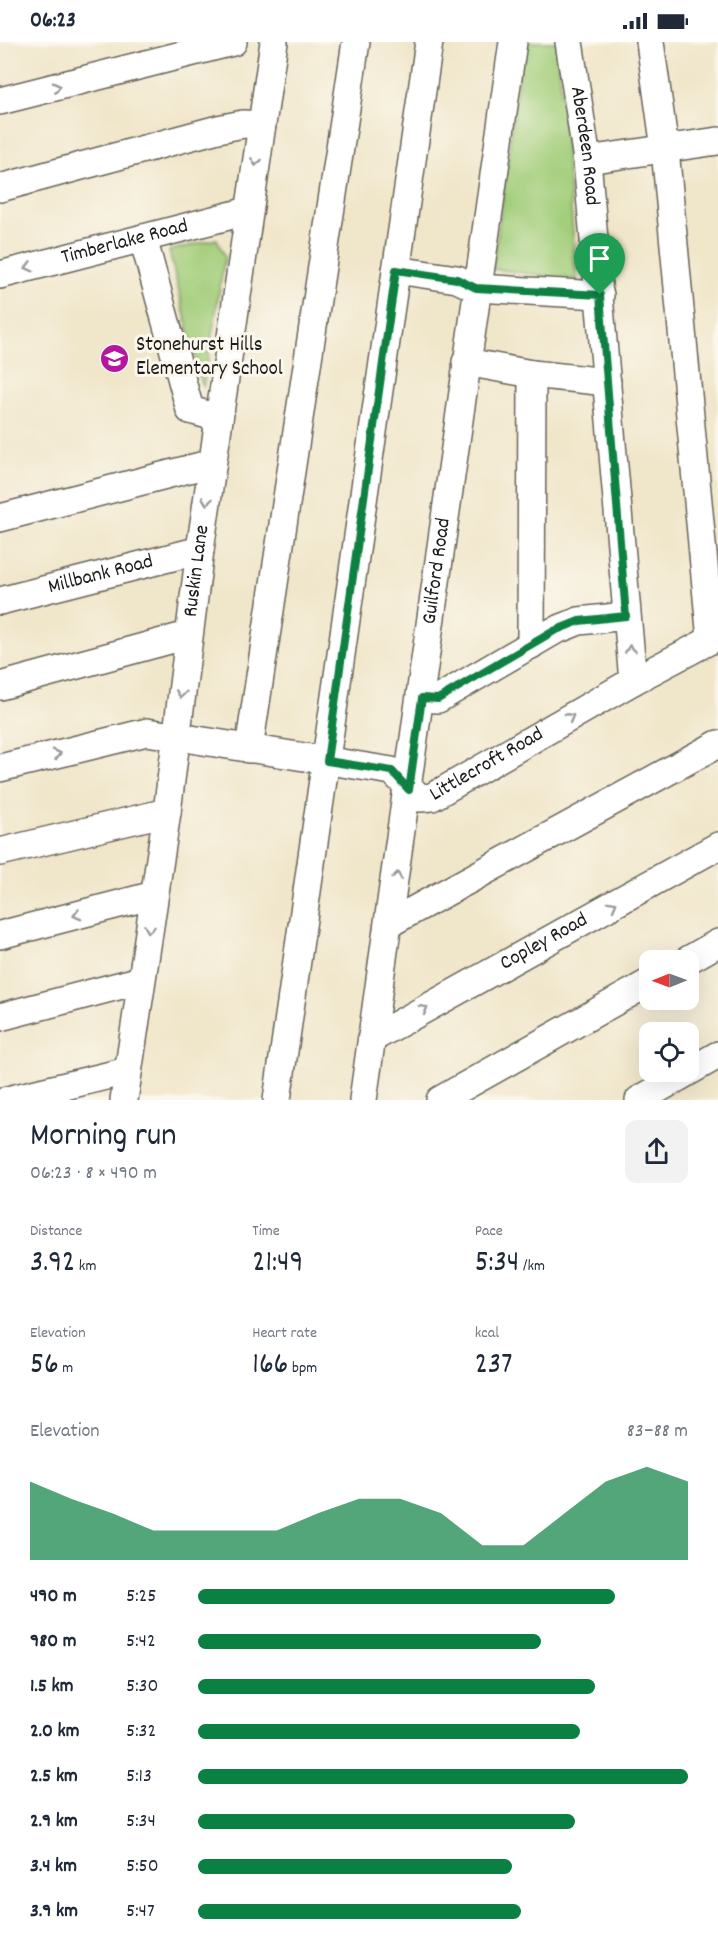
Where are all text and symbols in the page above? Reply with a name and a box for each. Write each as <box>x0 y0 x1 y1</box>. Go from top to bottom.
text: 06:23 <box>30 6 76 37</box>
one-way arrow <box>51 82 62 94</box>
street label: Aberdeen Road <box>561 84 606 207</box>
one-way arrow <box>250 158 262 167</box>
street label: Timberlake Road <box>58 212 191 273</box>
pin <box>574 233 625 295</box>
icon: arrive <box>583 242 616 275</box>
one-way arrow <box>24 260 34 273</box>
place label: Stonehurst Hills Elementary School <box>136 331 283 385</box>
school or university icon: Stonehurst Hills Elementary School <box>99 342 131 374</box>
one-way arrow <box>201 496 213 505</box>
street label: Guilford Road <box>415 516 460 626</box>
street label: Ruskin Lane <box>177 523 218 619</box>
street label: Millbank Road <box>45 547 157 603</box>
one-way arrow <box>624 644 637 653</box>
one-way arrow <box>175 689 187 698</box>
one-way arrow <box>564 713 574 725</box>
street label: Littlecroft Road <box>425 720 550 810</box>
one-way arrow <box>52 749 62 762</box>
one-way arrow <box>390 871 402 881</box>
one-way arrow <box>607 901 617 912</box>
street label: Copley Road <box>495 906 594 979</box>
one-way arrow <box>72 907 82 920</box>
one-way arrow <box>143 924 155 933</box>
north arrow <box>639 950 699 1010</box>
map controls <box>639 950 699 1082</box>
one-way arrow <box>418 1005 428 1016</box>
button: locate <box>639 1022 699 1082</box>
text: Morning run <box>30 1114 177 1161</box>
button: share <box>625 1120 688 1183</box>
text: 06:23 · 8 × 490 m <box>30 1160 157 1188</box>
text: Distance <box>30 1220 82 1243</box>
text: Time <box>252 1220 280 1243</box>
text: Pace <box>475 1220 503 1243</box>
text: 3.92 <box>30 1243 75 1286</box>
text: 21:49 <box>252 1243 303 1286</box>
text: 5:34 <box>475 1243 519 1286</box>
text: km <box>75 1255 96 1278</box>
text: /km <box>519 1255 545 1278</box>
text: Elevation <box>30 1322 86 1345</box>
text: Heart rate <box>252 1322 317 1345</box>
text: kcal <box>475 1322 499 1345</box>
text: 56 <box>30 1345 59 1388</box>
text: 166 <box>252 1345 288 1388</box>
text: 237 <box>475 1345 513 1388</box>
text: m <box>59 1357 73 1380</box>
text: bpm <box>288 1357 317 1380</box>
text: Elevation <box>30 1418 100 1446</box>
text: 83–88 m <box>627 1418 688 1446</box>
text: 490 m <box>30 1583 77 1611</box>
text: 5:25 <box>126 1583 157 1611</box>
text: 980 m <box>30 1628 76 1656</box>
text: 5:42 <box>126 1628 156 1656</box>
text: 1.5 km <box>30 1673 73 1701</box>
text: 5:30 <box>126 1673 158 1701</box>
text: 2.0 km <box>30 1718 79 1746</box>
text: 5:32 <box>126 1718 156 1746</box>
text: 2.5 km <box>30 1763 78 1791</box>
text: 5:13 <box>126 1763 152 1791</box>
text: 2.9 km <box>30 1808 78 1836</box>
text: 5:34 <box>126 1808 156 1836</box>
text: 3.4 km <box>30 1853 77 1881</box>
text: 5:50 <box>126 1853 159 1881</box>
text: 3.9 km <box>30 1898 78 1926</box>
text: 5:47 <box>126 1898 155 1926</box>

